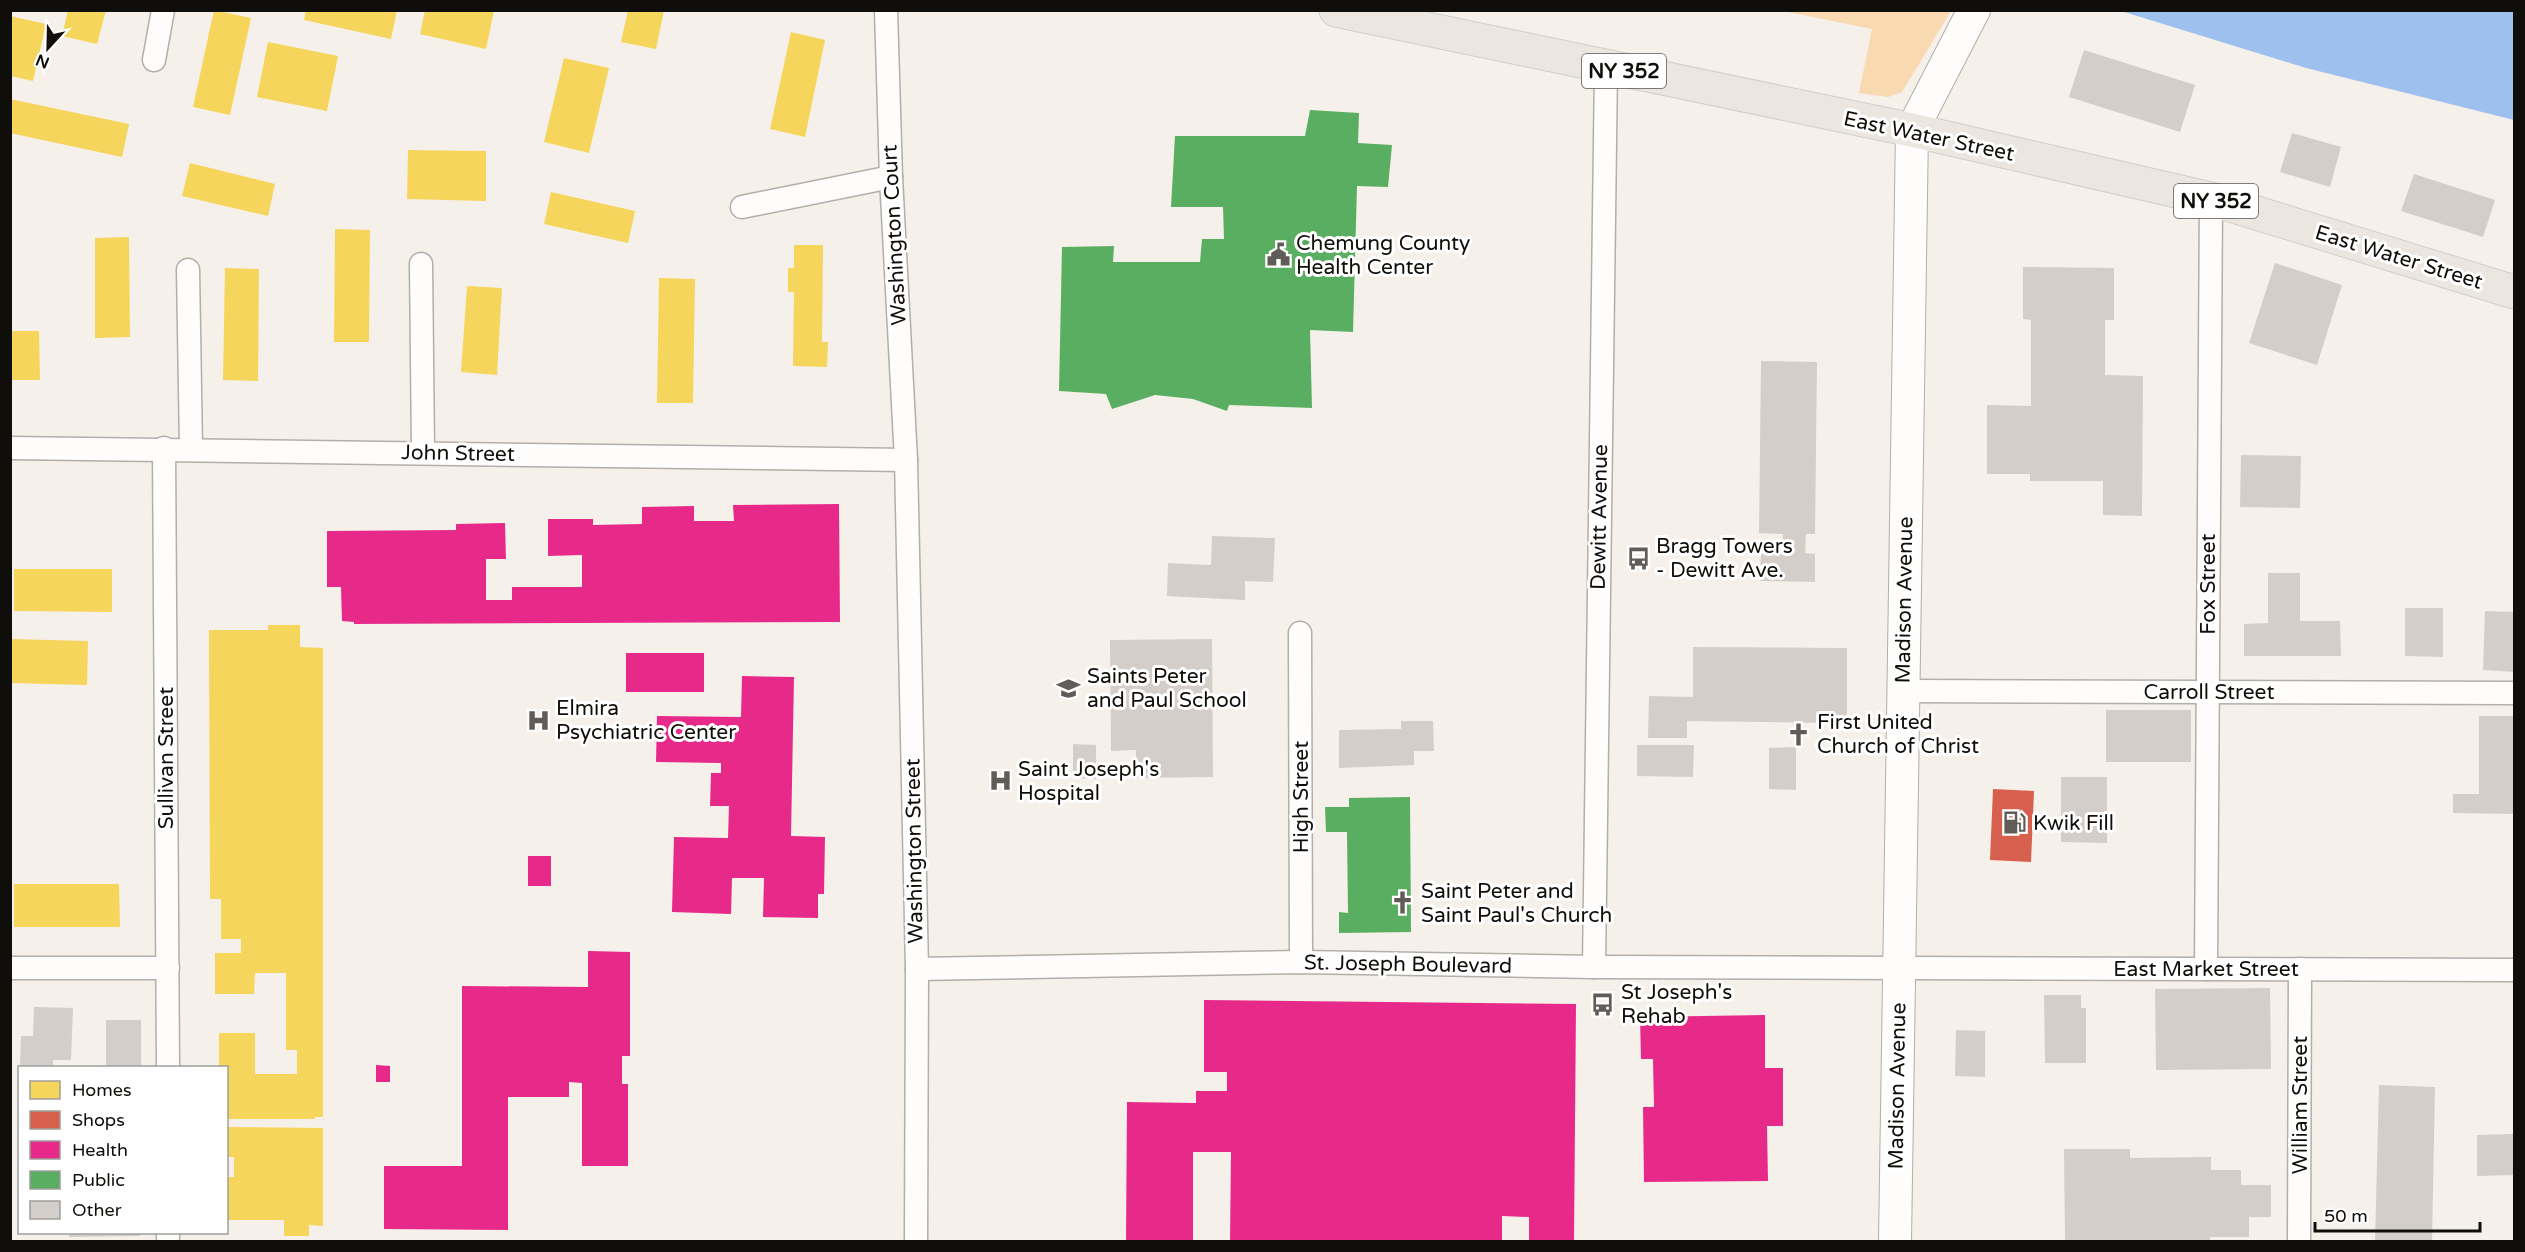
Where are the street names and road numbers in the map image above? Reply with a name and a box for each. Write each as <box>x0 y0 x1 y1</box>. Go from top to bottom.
road number: NY 352 <box>1582 54 1666 88</box>
street label: East Water Street <box>1841 106 2016 167</box>
street label: Washington Court <box>877 144 912 326</box>
road number: NY 352 <box>2174 184 2258 218</box>
street label: East Water Street <box>2312 220 2486 295</box>
street label: John Street <box>401 440 515 467</box>
street label: Dewitt Avenue <box>1586 444 1613 590</box>
street label: Madison Avenue <box>1891 516 1918 684</box>
street label: Fox Street <box>2196 533 2221 635</box>
street label: Carroll Street <box>2144 680 2274 705</box>
street label: Sullivan Street <box>154 687 179 829</box>
street label: High Street <box>1289 741 1314 853</box>
street label: Washington Street <box>900 758 929 944</box>
street label: St. Joseph Boulevard <box>1304 950 1512 979</box>
street label: East Market Street <box>2113 957 2299 982</box>
street label: Madison Avenue <box>1884 1002 1911 1170</box>
street label: William Street <box>2288 1036 2313 1174</box>

